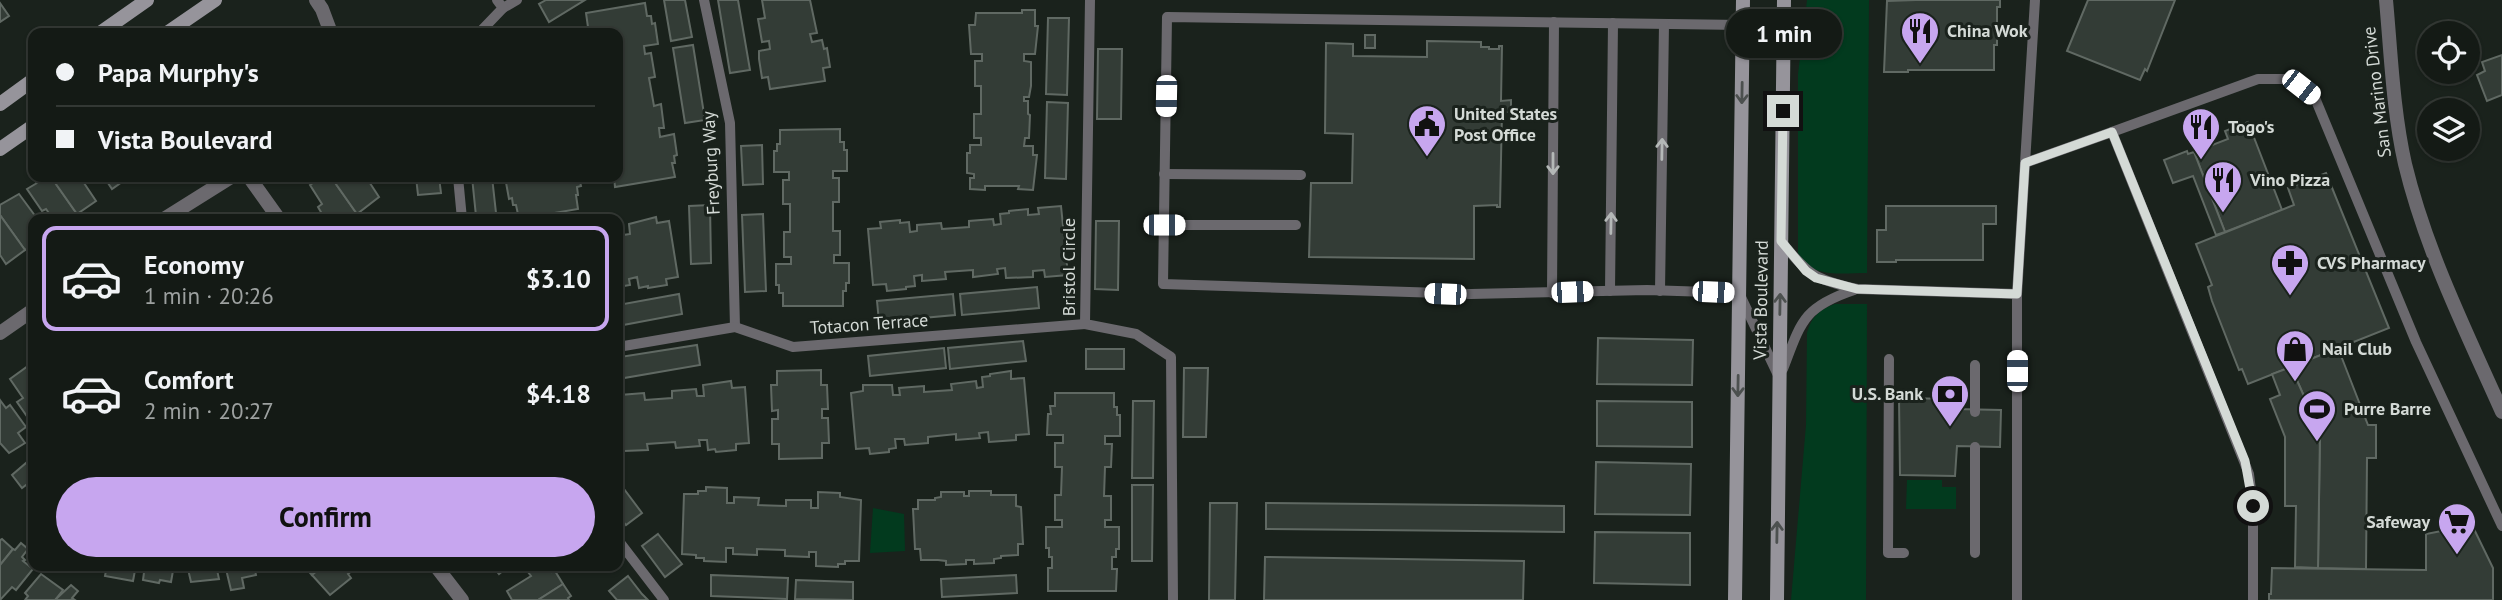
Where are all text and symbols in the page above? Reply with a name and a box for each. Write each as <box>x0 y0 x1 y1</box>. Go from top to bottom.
callout: 1 min <box>1725 10 1841 58</box>
restaurant icon: China Wok <box>1899 10 1941 65</box>
text: 1 min <box>1756 19 1812 48</box>
place label: China Wok <box>1947 19 2028 42</box>
map controls <box>2417 21 2480 161</box>
button: locate <box>2417 21 2480 84</box>
street label: San Marino Drive <box>2357 25 2396 159</box>
text: Papa Murphy's <box>98 56 259 89</box>
car <box>2278 66 2325 108</box>
car <box>1156 75 1177 117</box>
one-way arrow <box>1735 81 1748 104</box>
route end <box>1767 95 1799 127</box>
button: layers <box>2417 98 2480 161</box>
place label: United States Post Office <box>1454 102 1558 146</box>
public building icon: United States Post Office <box>1406 103 1448 158</box>
restaurant icon: Togo's <box>2180 106 2222 161</box>
street label: Freyburg Way <box>696 110 725 215</box>
place label: Togo's <box>2228 115 2275 138</box>
text: Vista Boulevard <box>98 123 272 156</box>
one-way arrow <box>1655 138 1669 161</box>
one-way arrow <box>1546 152 1560 175</box>
restaurant icon: Vino Pizza <box>2202 159 2244 214</box>
place label: Vino Pizza <box>2249 168 2330 191</box>
one-way arrow <box>1604 212 1618 235</box>
car <box>1144 215 1186 236</box>
street label: Bristol Circle <box>1057 218 1080 316</box>
street label: Vista Boulevard <box>1748 240 1773 361</box>
pharmacy icon: CVS Pharmacy <box>2269 242 2311 297</box>
icon: car <box>60 247 123 310</box>
text: Economy <box>144 248 244 281</box>
place label: CVS Pharmacy <box>2317 251 2426 274</box>
text: $3.10 <box>526 262 591 295</box>
text: 1 min · 20:26 <box>144 281 274 310</box>
car <box>1551 281 1594 303</box>
car <box>1692 281 1735 303</box>
car <box>1424 283 1467 305</box>
one-way arrow <box>1774 293 1787 316</box>
street label: Totacon Terrace <box>809 308 929 339</box>
shop icon: Nail Club <box>2274 328 2316 383</box>
place label: Nail Club <box>2322 337 2392 360</box>
car <box>2007 350 2028 392</box>
icon: car <box>60 362 123 425</box>
text: Comfort <box>144 363 234 396</box>
bank icon: U.S. Bank <box>1929 373 1971 428</box>
one-way arrow <box>1731 374 1745 397</box>
text: $4.18 <box>526 377 591 410</box>
place label: U.S. Bank <box>1852 382 1923 405</box>
sports icon: Purre Barre <box>2296 388 2338 443</box>
text: 2 min · 20:27 <box>144 396 274 425</box>
place label: Purre Barre <box>2344 397 2431 420</box>
button: Confirm <box>56 477 595 557</box>
route start <box>2237 490 2269 522</box>
supermarket icon: Safeway <box>2436 501 2478 556</box>
place label: Safeway <box>2366 510 2430 533</box>
one-way arrow <box>1770 521 1784 544</box>

